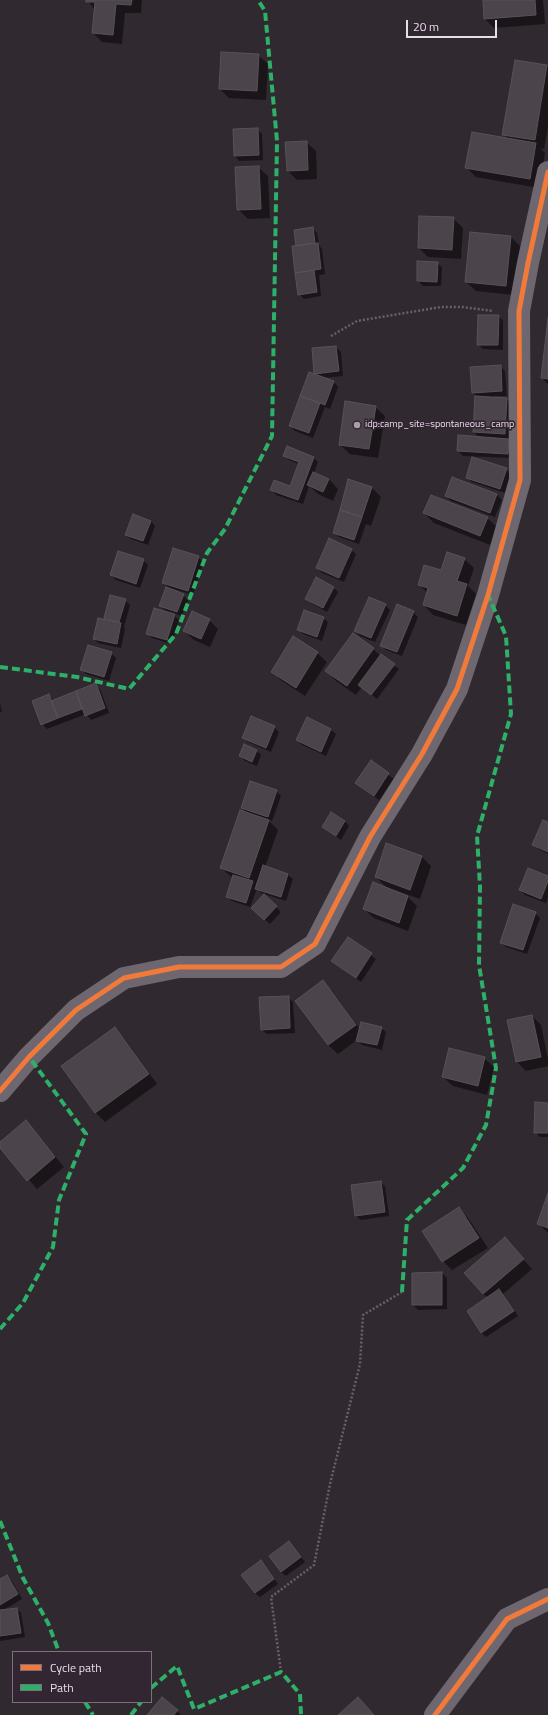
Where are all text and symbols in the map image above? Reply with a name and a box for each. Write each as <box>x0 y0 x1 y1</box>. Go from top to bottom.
scale bar <box>408 12 499 38</box>
text: 20 m <box>413 17 439 36</box>
place label: idp:camp_site=spontaneous_camp <box>365 419 514 431</box>
marker: idp:camp_site=spontaneous_camp <box>352 420 362 430</box>
legend <box>12 1651 152 1703</box>
text: Cycle path <box>50 1658 102 1677</box>
text: Path <box>50 1678 74 1697</box>

